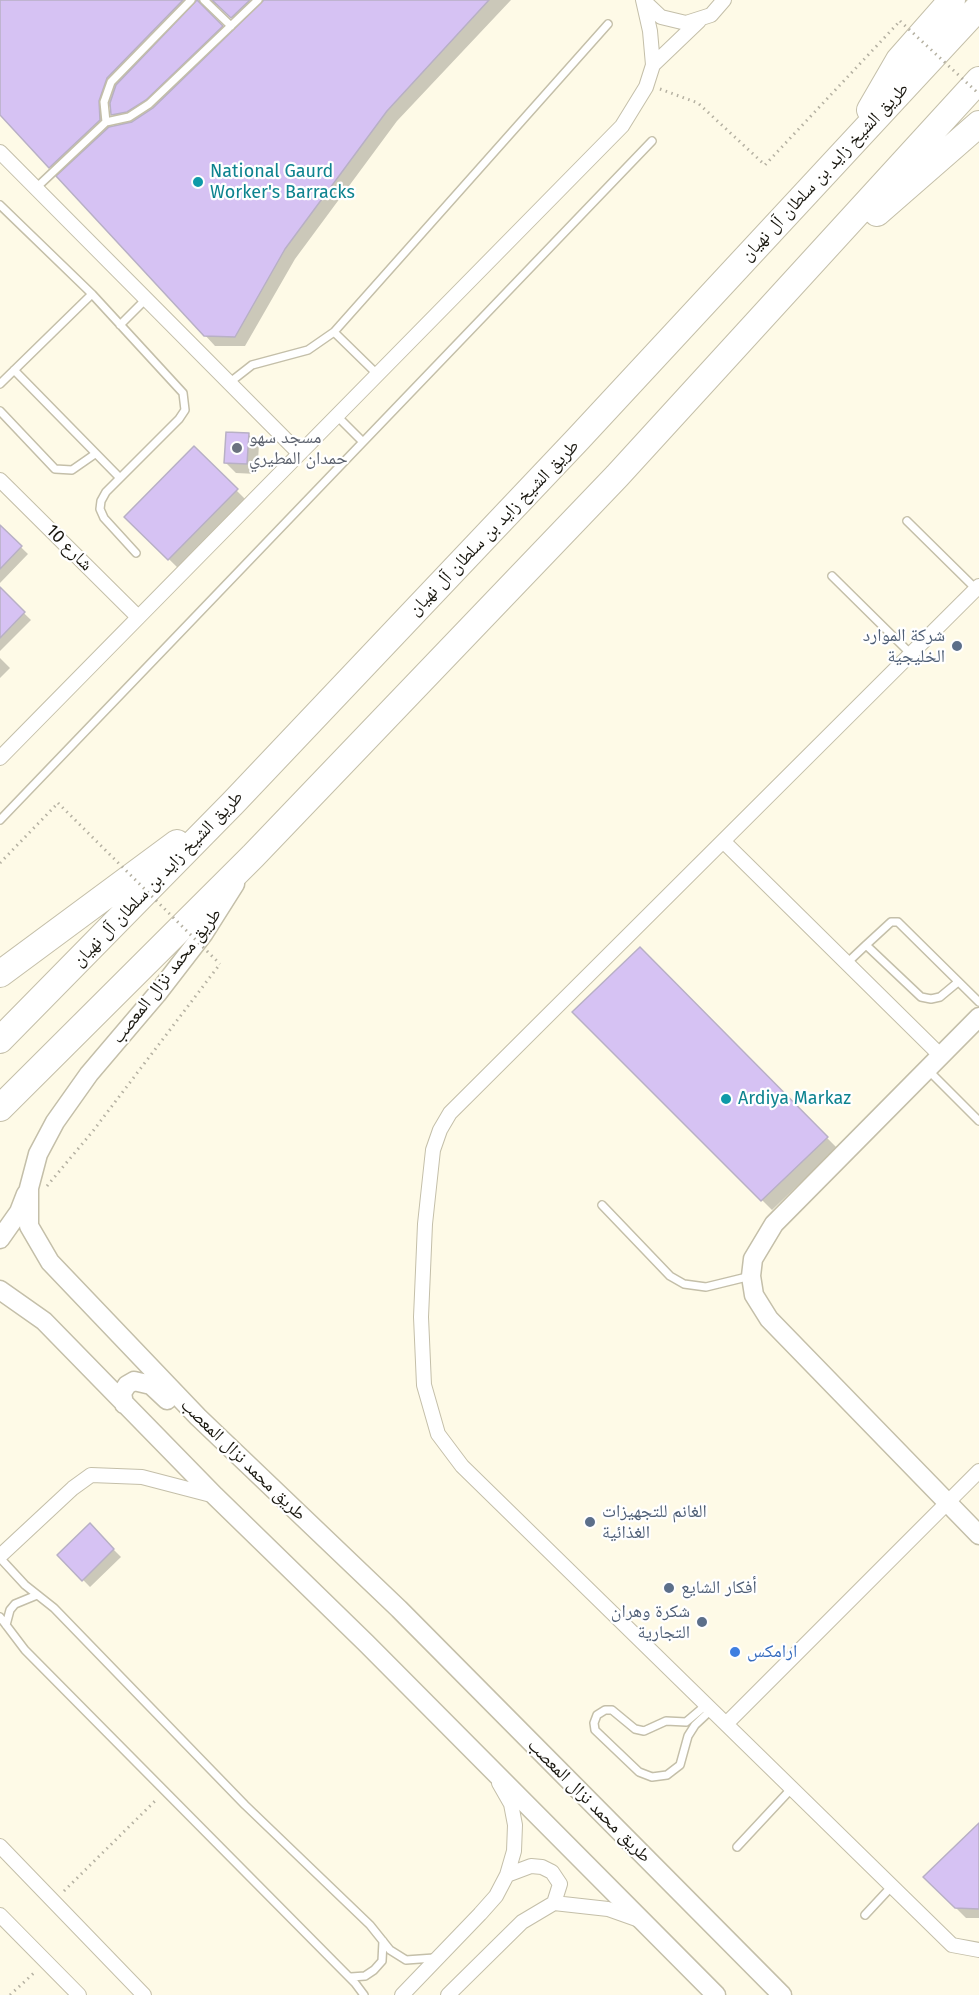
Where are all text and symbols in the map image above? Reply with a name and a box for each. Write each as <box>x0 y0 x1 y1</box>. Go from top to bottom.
street label: طريق الشيخ زايد بن سلطان آل نهيان <box>736 78 914 266</box>
place label: National Gaurd Worker's Barracks <box>210 161 355 204</box>
marker: National Gaurd Worker's Barracks <box>191 175 205 189</box>
place label: مسجد سهو حمدان المطيري <box>249 427 348 470</box>
street label: طريق الشيخ زايد بن سلطان آل نهيان <box>404 435 584 621</box>
marker: مسجد سهو حمدان المطيري <box>230 441 244 455</box>
street label: شارع 10 <box>41 520 97 576</box>
place label: شركة الموارد الخليجية <box>863 625 945 668</box>
marker: شركة الموارد الخليجية <box>950 639 964 653</box>
street label: طريق الشيخ زايد بن سلطان آل نهيان <box>68 786 248 972</box>
street label: طريق محمد نزال المعصب <box>107 904 227 1048</box>
place label: Ardiya Markaz <box>738 1088 851 1110</box>
marker: Ardiya Markaz <box>719 1092 733 1106</box>
street label: طريق محمد نزال المعصب <box>176 1394 310 1526</box>
place label: الغانم للتجهيزات الغذائية <box>602 1501 707 1544</box>
marker: الغانم للتجهيزات الغذائية <box>583 1515 597 1529</box>
place label: أفكار الشايع <box>681 1577 757 1599</box>
marker: أفكار الشايع <box>662 1581 676 1595</box>
place label: شكرة وهران التجارية <box>611 1601 690 1644</box>
marker: شكرة وهران التجارية <box>695 1615 709 1629</box>
place label: ارامكس <box>747 1641 797 1663</box>
marker: ارامكس <box>728 1645 742 1659</box>
street label: طريق محمد نزال المعصب <box>523 1735 655 1867</box>

